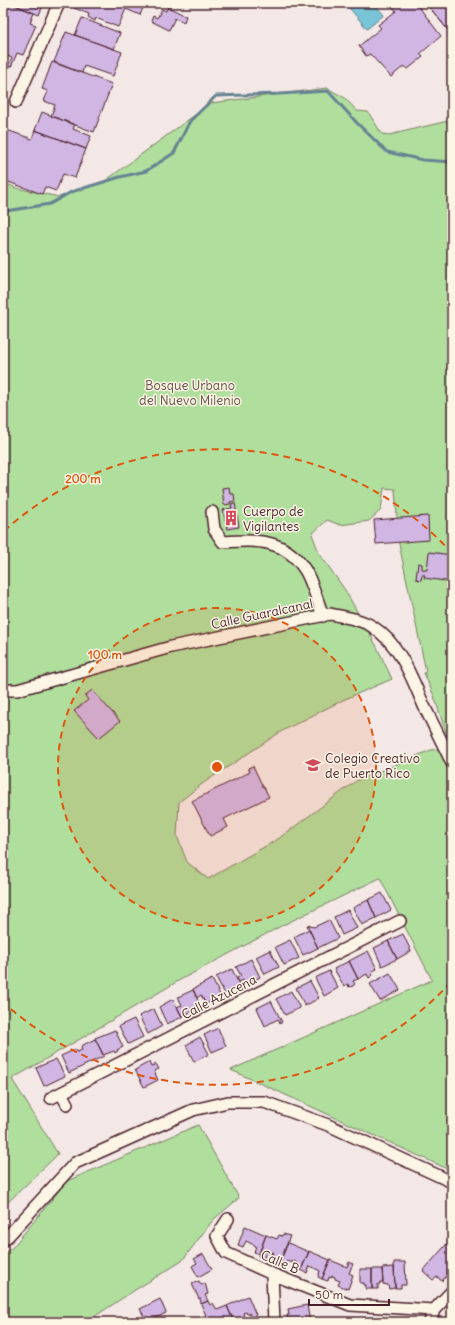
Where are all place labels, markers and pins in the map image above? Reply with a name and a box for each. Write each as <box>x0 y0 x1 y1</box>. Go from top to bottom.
place label: Cuerpo de Vigilantes <box>243 503 304 535</box>
building icon: Cuerpo de Vigilantes <box>222 509 240 527</box>
place label: Colegio Creativo de Puerto Rico <box>325 750 420 782</box>
school or university icon: Colegio Creativo de Puerto Rico <box>304 756 322 774</box>
centre of rings <box>210 760 224 774</box>

